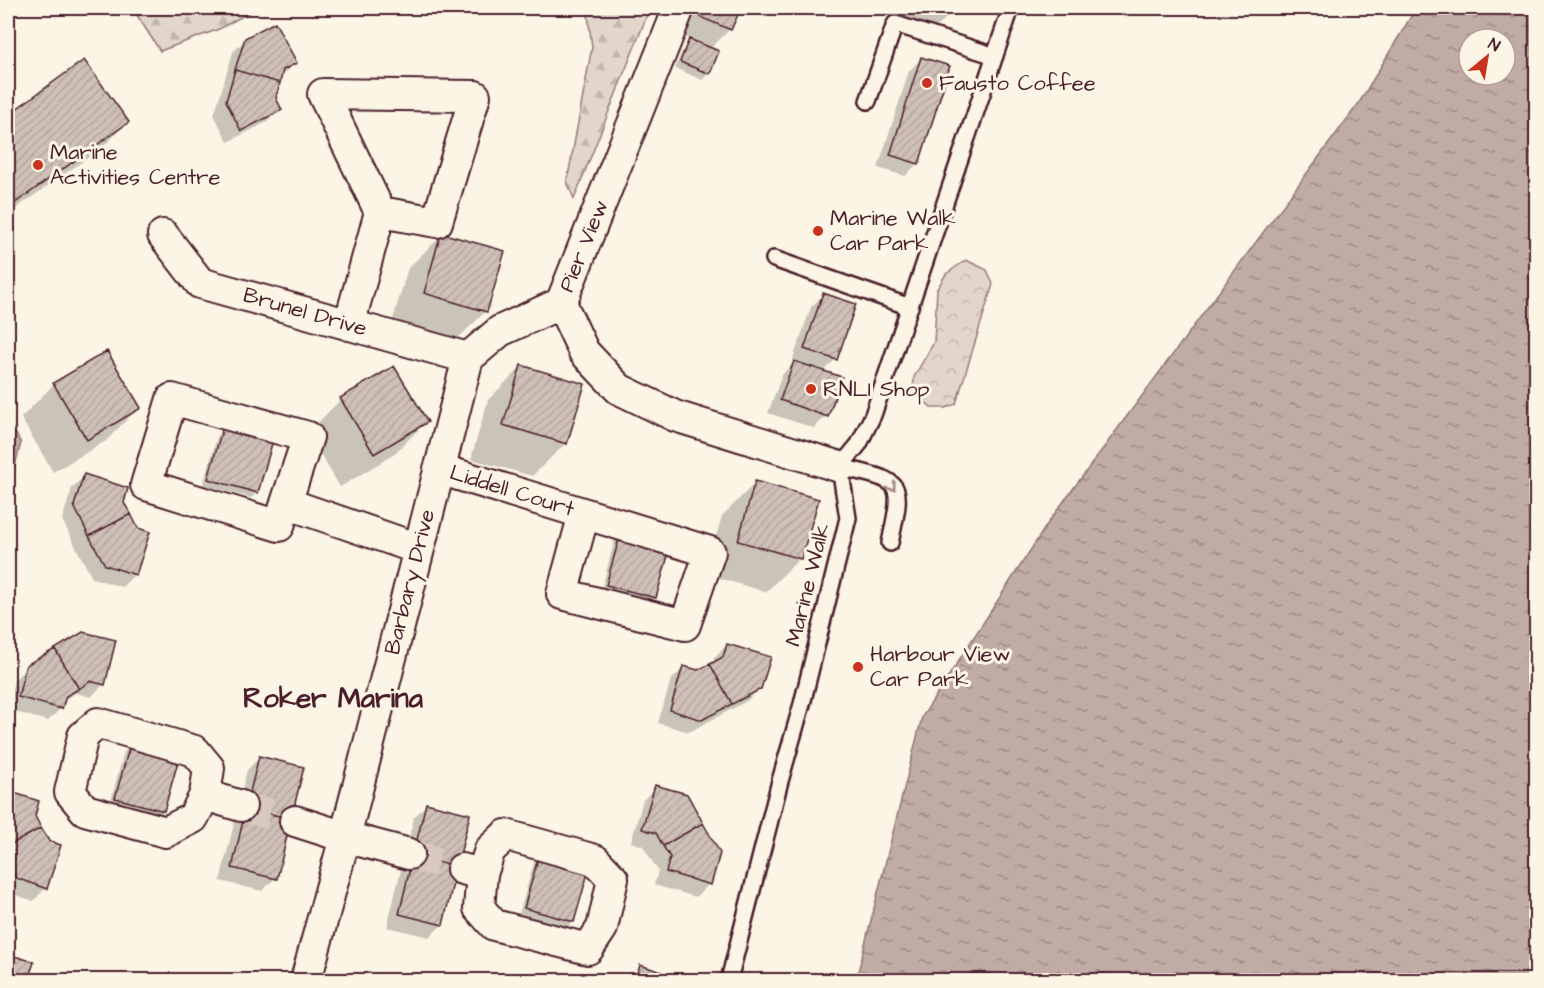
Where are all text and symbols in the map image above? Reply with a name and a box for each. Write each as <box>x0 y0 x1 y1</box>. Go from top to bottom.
north arrow <box>1457 27 1517 87</box>
text: N <box>1484 33 1504 57</box>
place label: Fausto Coffee <box>939 68 1096 99</box>
marker: Fausto Coffee <box>920 76 934 90</box>
place label: Marine Activities Centre <box>50 137 220 193</box>
marker: Marine Activities Centre <box>31 158 45 172</box>
street label: Pier View <box>551 195 617 297</box>
place label: Marine Walk Car Park <box>830 203 956 259</box>
marker: Marine Walk Car Park <box>811 224 825 238</box>
street label: Brunel Drive <box>240 280 370 344</box>
place label: RNLI Shop <box>823 374 930 405</box>
marker: RNLI Shop <box>804 382 818 396</box>
street label: Liddell Court <box>446 457 578 525</box>
one-way arrow <box>885 480 896 491</box>
street label: Barbary Drive <box>377 506 444 658</box>
street label: Marine Walk <box>778 520 838 650</box>
place label: Harbour View Car Park <box>870 639 1010 695</box>
marker: Harbour View Car Park <box>851 660 865 674</box>
district label: Roker Marina <box>243 679 424 718</box>

